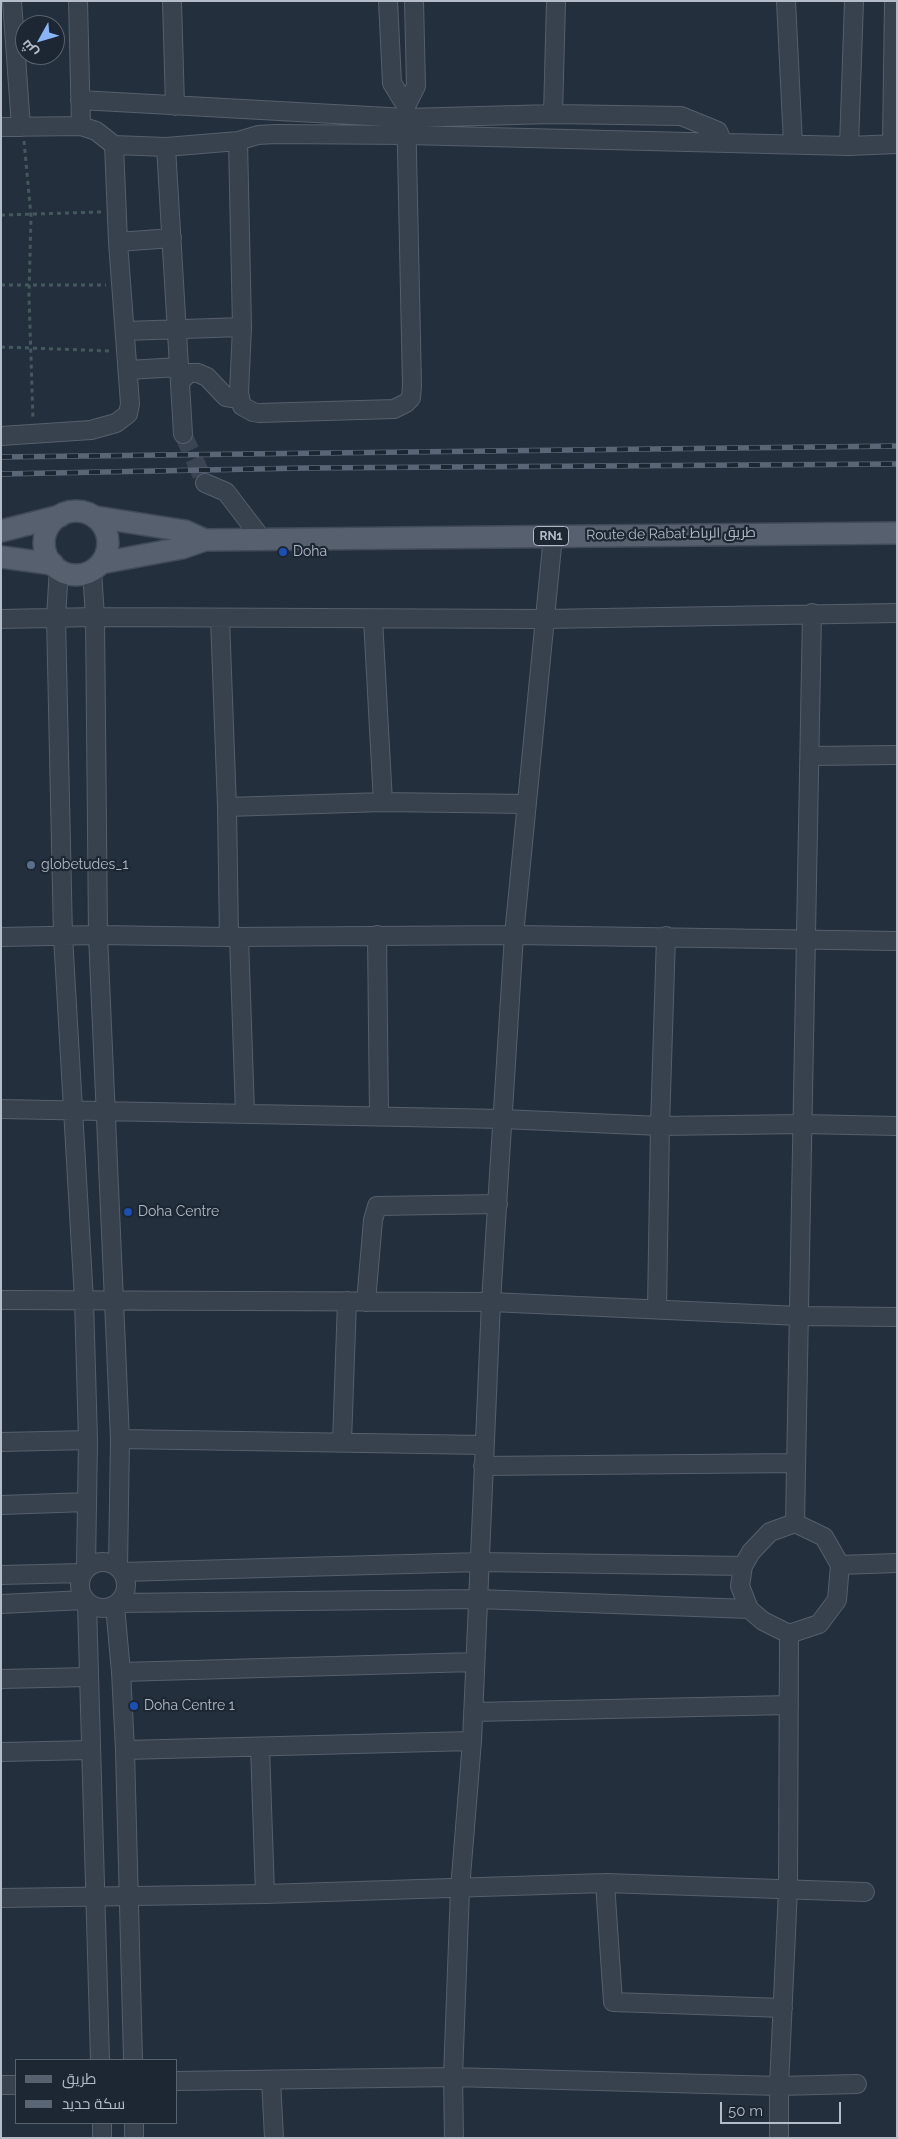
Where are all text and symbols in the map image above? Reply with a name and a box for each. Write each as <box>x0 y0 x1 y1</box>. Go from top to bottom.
north arrow <box>15 15 65 65</box>
text: ش <box>17 37 41 61</box>
street label: Route de Rabat طريق الرباط <box>586 524 756 544</box>
road number: RN1 <box>534 526 568 546</box>
place label: Doha <box>293 544 327 560</box>
marker: Doha <box>277 546 289 558</box>
place label: globetudes_1 <box>41 857 128 873</box>
marker: globetudes_1 <box>25 859 37 871</box>
place label: Doha Centre <box>138 1204 219 1220</box>
marker: Doha Centre <box>122 1206 134 1218</box>
place label: Doha Centre 1 <box>144 1698 235 1714</box>
marker: Doha Centre 1 <box>128 1700 140 1712</box>
legend <box>15 2059 178 2124</box>
text: طريق <box>62 2070 96 2088</box>
scale bar <box>723 2092 844 2124</box>
text: سكة حديد <box>62 2095 125 2113</box>
text: 50 m <box>728 2102 763 2120</box>

